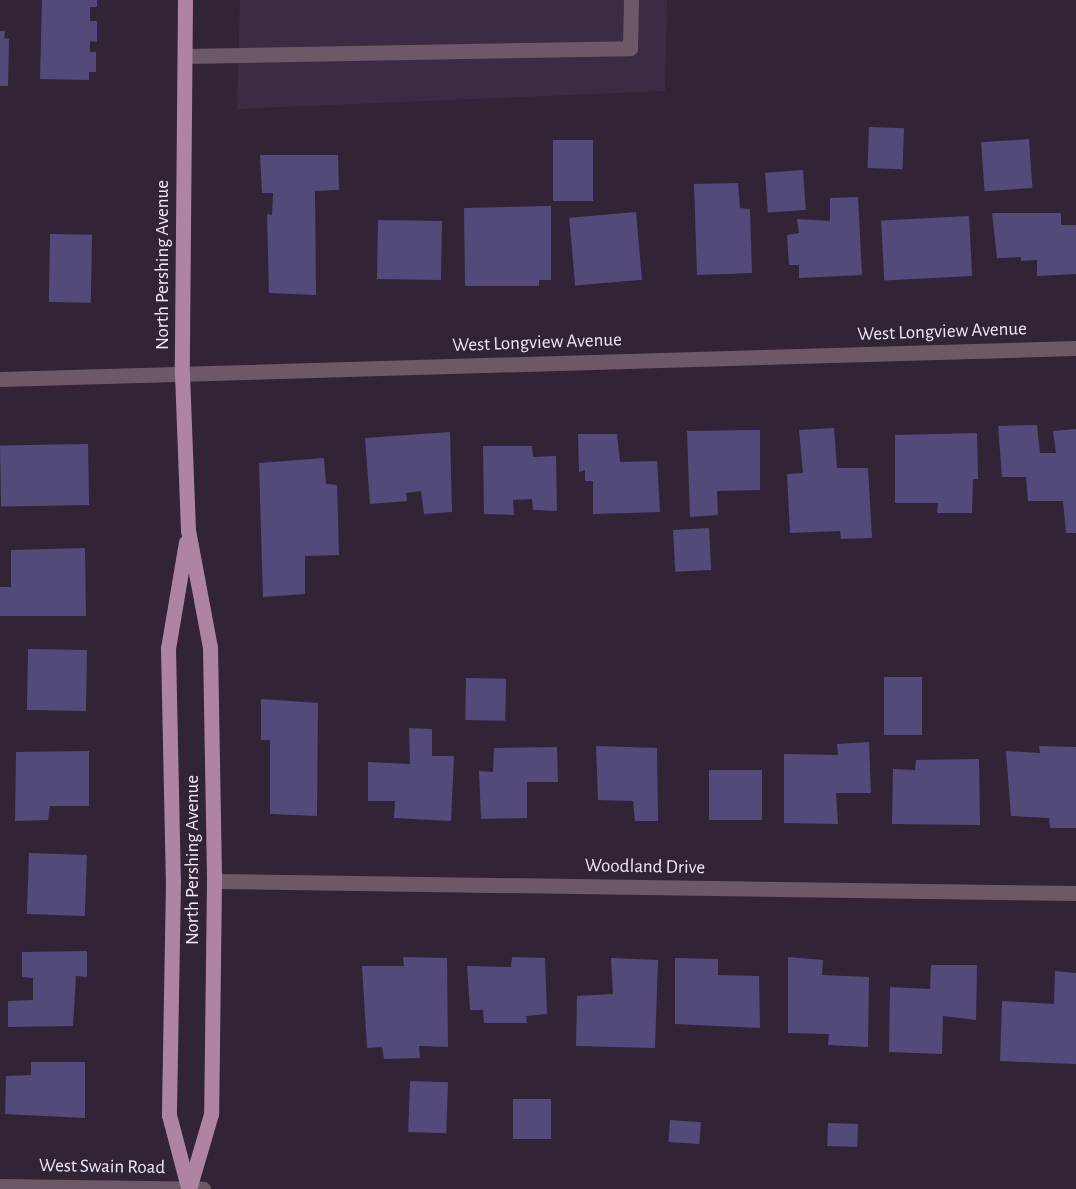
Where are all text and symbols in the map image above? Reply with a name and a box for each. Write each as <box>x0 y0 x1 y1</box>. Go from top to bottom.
street label: North Pershing Avenue <box>152 180 174 350</box>
street label: West Longview Avenue <box>857 318 1027 346</box>
street label: West Longview Avenue <box>452 329 622 357</box>
street label: North Pershing Avenue <box>182 775 204 945</box>
street label: Woodland Drive <box>585 855 705 879</box>
street label: West Swain Road <box>39 1154 165 1180</box>

